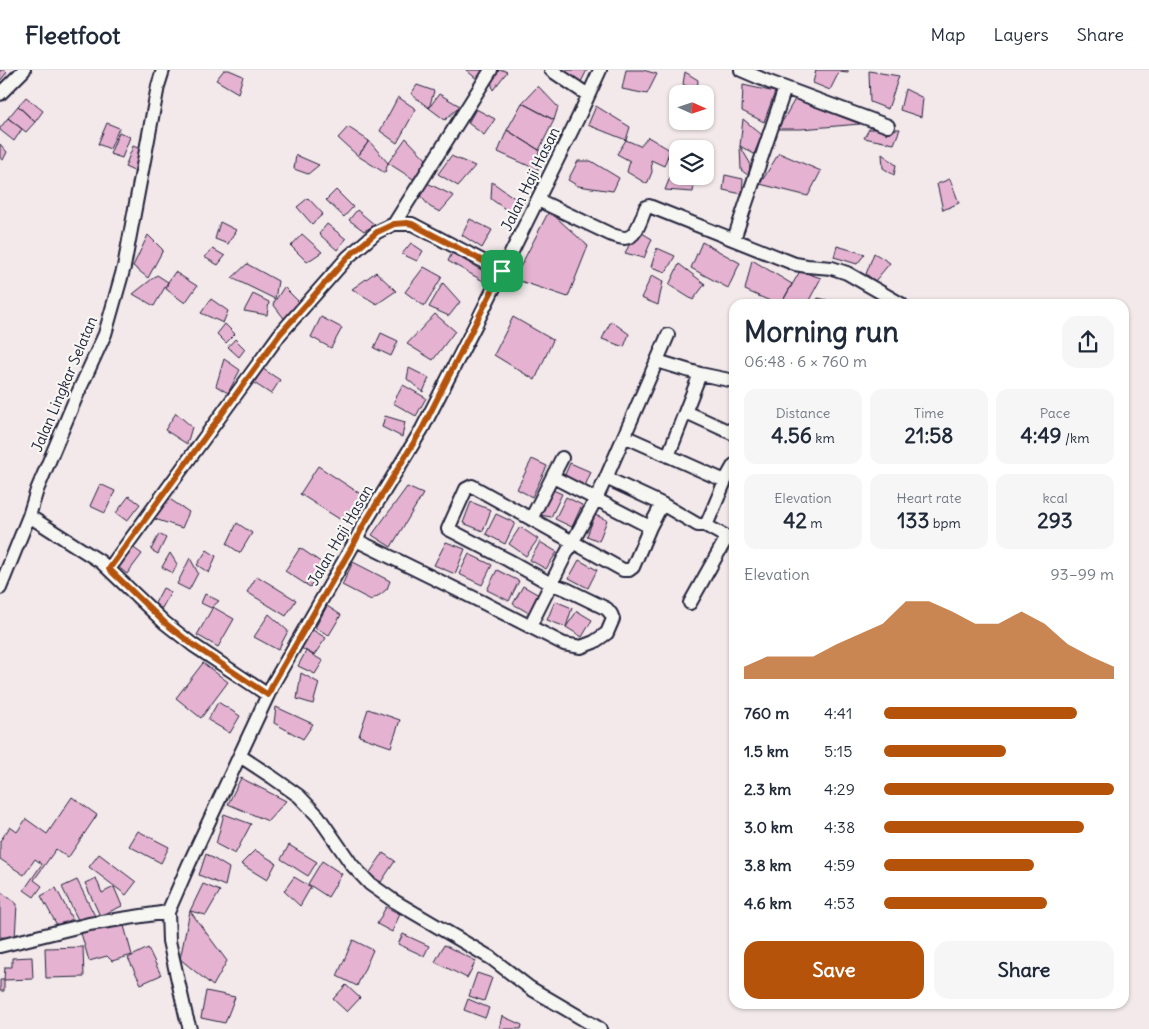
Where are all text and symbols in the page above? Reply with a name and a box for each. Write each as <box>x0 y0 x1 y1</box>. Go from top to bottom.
text: Fleetfoot <box>25 20 120 50</box>
text: Map <box>930 23 965 46</box>
text: Layers <box>993 23 1049 46</box>
text: Share <box>1077 23 1124 46</box>
north arrow <box>669 85 714 130</box>
map controls <box>669 85 714 185</box>
street label: Jalan Haji Hasan <box>497 124 564 234</box>
button: layers <box>669 140 714 185</box>
pin <box>481 250 523 292</box>
icon: arrive <box>488 257 516 285</box>
street label: Jalan Lingkar Selatan <box>27 313 101 455</box>
text: Morning run <box>744 314 899 350</box>
button: share <box>1062 316 1114 368</box>
text: 06:48 · 6 × 760 m <box>744 351 867 371</box>
text: Distance <box>776 404 830 422</box>
text: Time <box>914 404 944 422</box>
text: Pace <box>1040 404 1070 422</box>
text: 4.56 <box>771 422 812 449</box>
text: 21:58 <box>905 422 953 449</box>
text: 4:49 <box>1021 422 1062 449</box>
text: km <box>812 429 835 447</box>
text: /km <box>1062 429 1089 447</box>
street label: Jalan Haji Hasan <box>303 481 377 589</box>
text: Elevation <box>774 489 832 507</box>
text: Heart rate <box>897 489 961 507</box>
text: kcal <box>1042 489 1068 507</box>
text: 42 <box>783 507 807 534</box>
text: 133 <box>897 507 929 534</box>
text: 293 <box>1037 507 1073 534</box>
text: m <box>807 514 823 532</box>
text: bpm <box>929 514 961 532</box>
text: Elevation <box>744 564 810 584</box>
text: 93–99 m <box>1050 564 1114 584</box>
text: 760 m <box>744 703 789 723</box>
text: 4:41 <box>824 703 852 723</box>
text: 1.5 km <box>744 741 789 761</box>
text: 5:15 <box>824 741 852 761</box>
text: 2.3 km <box>744 779 791 799</box>
text: 4:29 <box>824 779 855 799</box>
text: 3.0 km <box>744 817 793 837</box>
text: 4:38 <box>824 817 855 837</box>
text: 3.8 km <box>744 855 792 875</box>
text: 4:59 <box>824 855 855 875</box>
text: 4.6 km <box>744 893 792 913</box>
text: 4:53 <box>824 893 855 913</box>
button: Save <box>744 941 924 999</box>
button: Share <box>934 941 1114 999</box>

